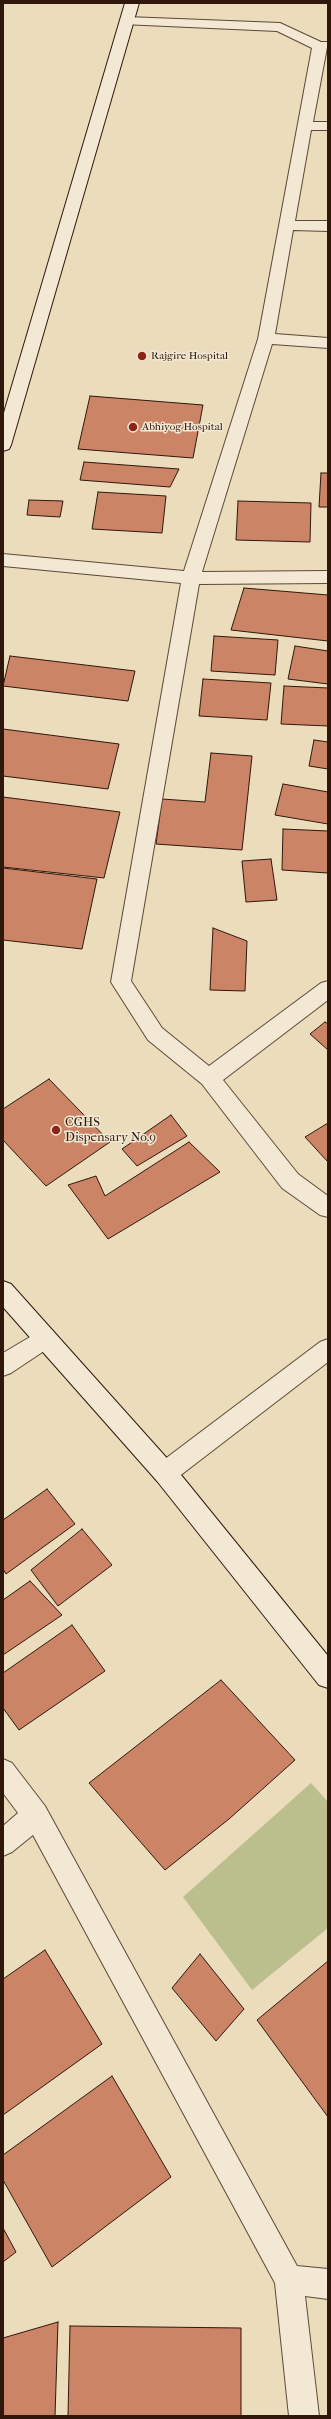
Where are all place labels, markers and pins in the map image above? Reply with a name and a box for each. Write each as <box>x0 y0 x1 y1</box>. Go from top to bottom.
place label: Rajgire Hospital <box>151 349 228 363</box>
marker: Rajgire Hospital <box>136 350 148 362</box>
place label: Abhiyog Hospital <box>142 420 223 434</box>
marker: Abhiyog Hospital <box>127 421 139 433</box>
place label: CGHS Dispensary No.9 <box>65 1115 156 1146</box>
marker: CGHS Dispensary No.9 <box>50 1124 62 1136</box>

